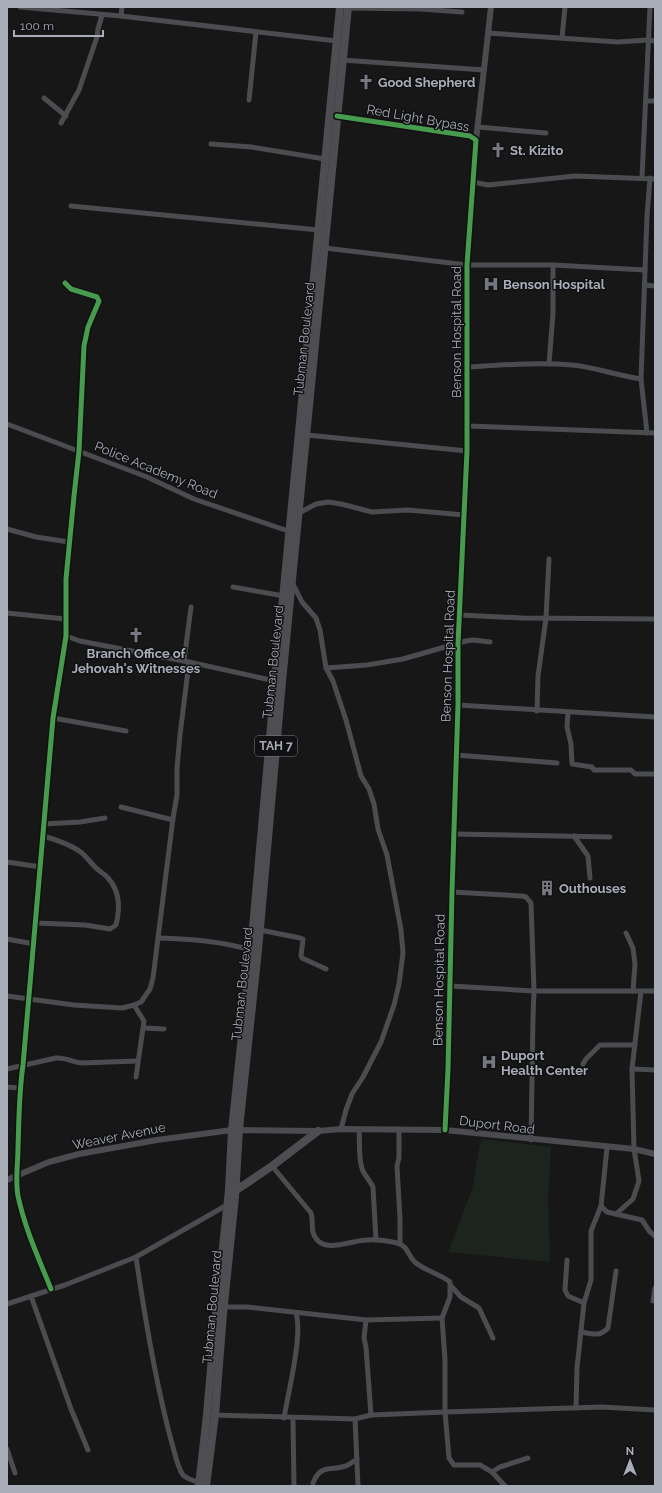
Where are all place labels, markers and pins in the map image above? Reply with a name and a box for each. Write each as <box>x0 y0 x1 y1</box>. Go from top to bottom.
church icon: Good Shepherd <box>357 73 375 91</box>
place label: Good Shepherd <box>378 75 476 90</box>
church icon: St. Kizito <box>489 141 507 159</box>
place label: St. Kizito <box>510 143 563 158</box>
hospital icon: Benson Hospital <box>482 275 500 293</box>
place label: Benson Hospital <box>503 277 606 292</box>
church icon: Branch Office of Jehovah's Witnesses <box>127 626 145 644</box>
place label: Branch Office of Jehovah's Witnesses <box>72 646 201 676</box>
building icon: Outhouses <box>538 879 556 897</box>
place label: Outhouses <box>559 881 627 896</box>
place label: Duport Health Center <box>501 1048 588 1078</box>
hospital icon: Duport Health Center <box>480 1053 498 1071</box>

